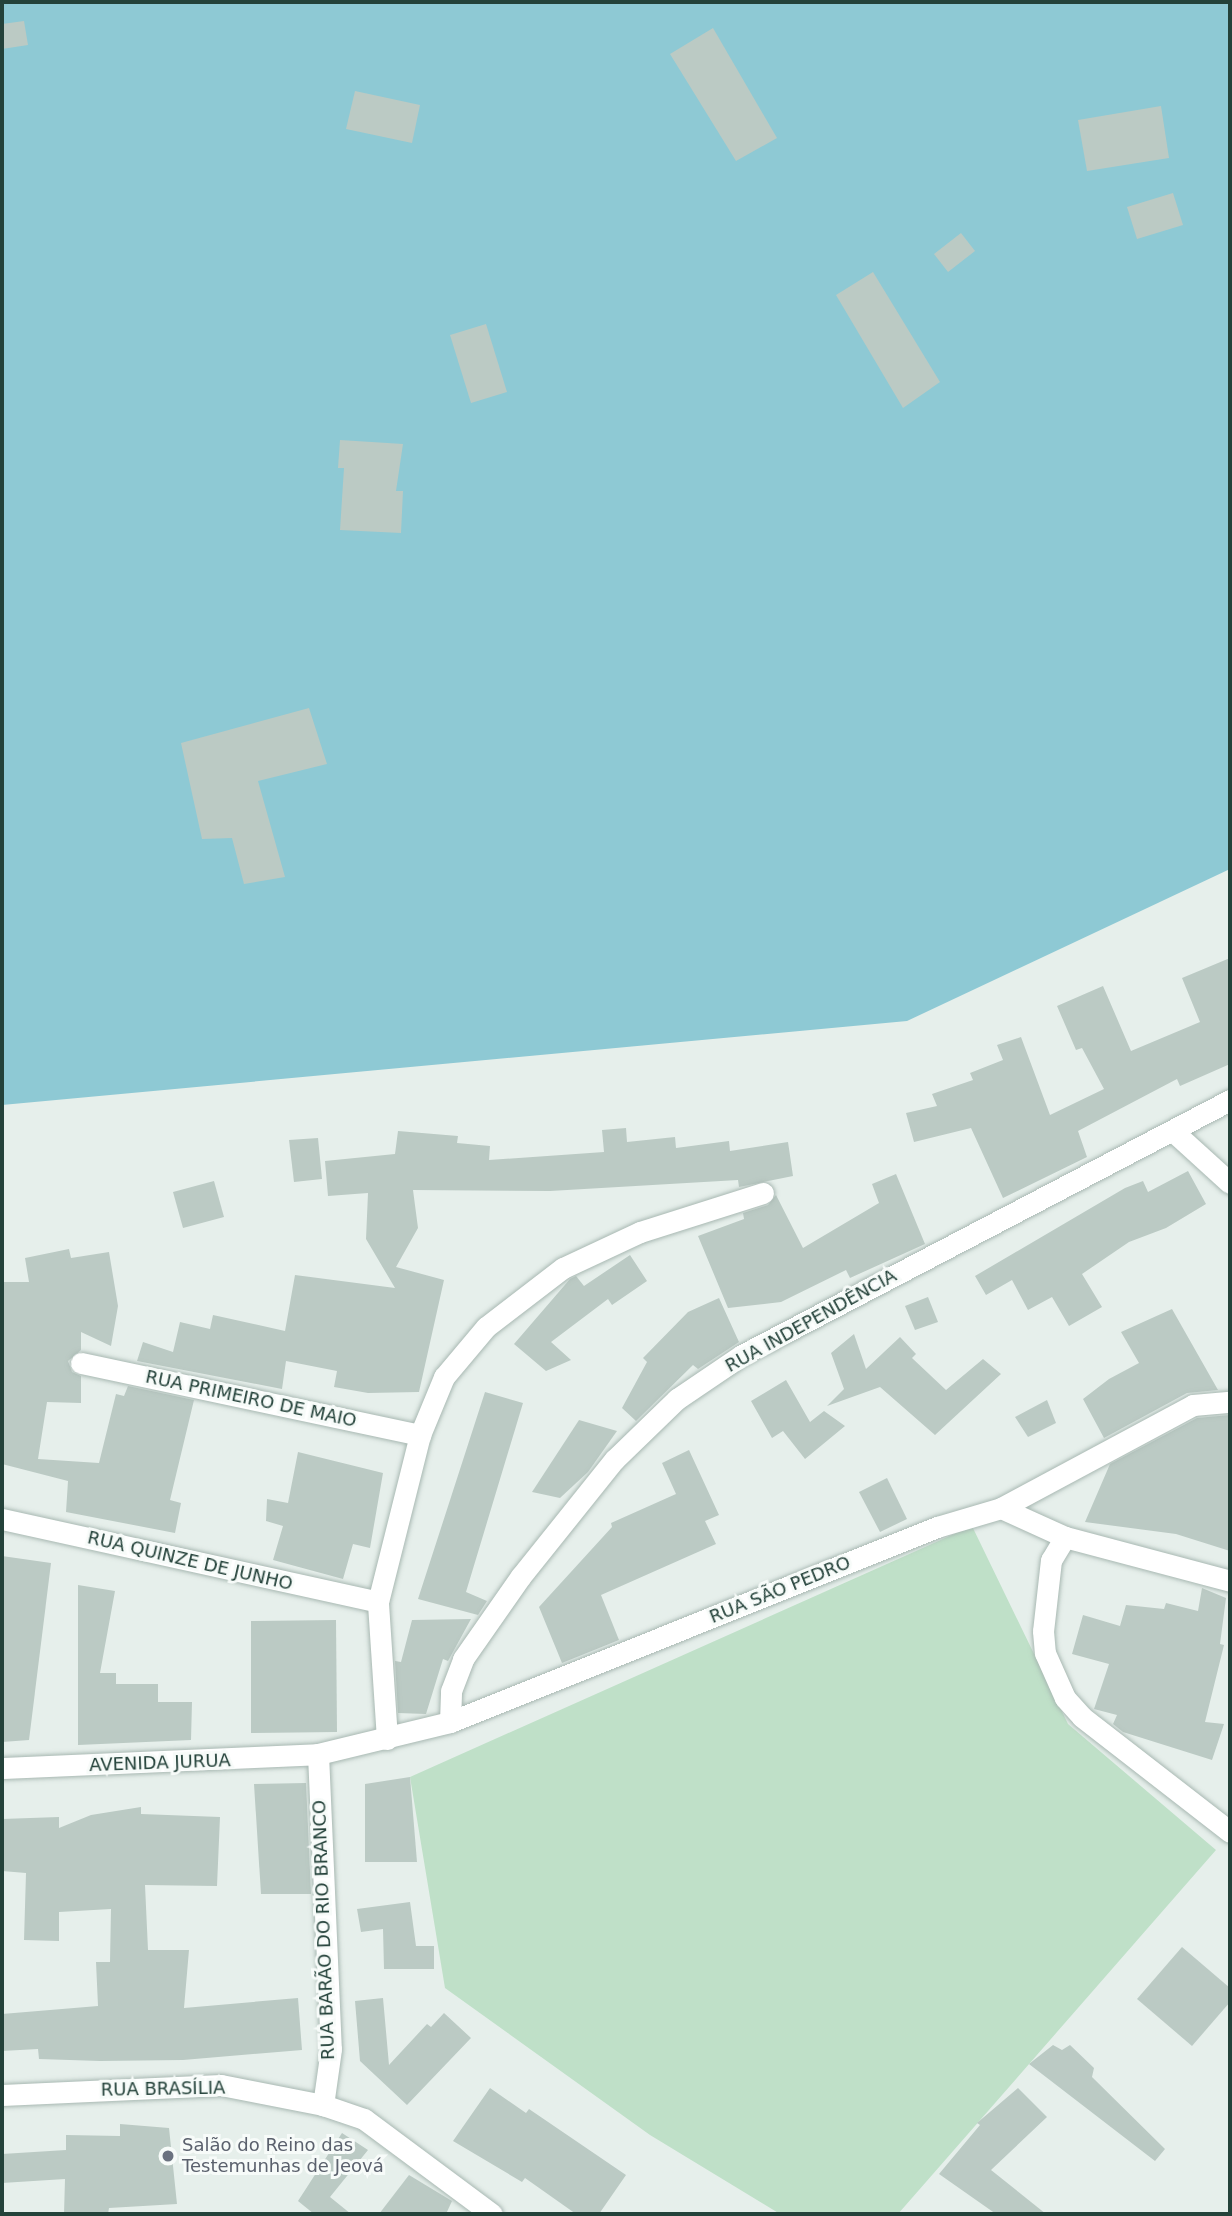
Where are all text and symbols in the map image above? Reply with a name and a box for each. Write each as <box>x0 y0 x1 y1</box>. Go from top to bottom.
street label: RUA INDEPENDÊNCIA <box>722 1265 900 1377</box>
street label: RUA PRIMEIRO DE MAIO <box>143 1366 359 1432</box>
street label: RUA QUINZE DE JUNHO <box>85 1527 295 1595</box>
street label: RUA SÃO PEDRO <box>706 1552 854 1628</box>
street label: AVENIDA JURUA <box>89 1750 231 1776</box>
street label: RUA BARÃO DO RIO BRANCO <box>309 1800 339 2060</box>
street label: RUA BRASÍLIA <box>101 2077 225 2101</box>
place label: Salão do Reino das Testemunhas de Jeová <box>182 2135 384 2178</box>
marker: Salão do Reino das Testemunhas de Jeová <box>160 2148 176 2164</box>

